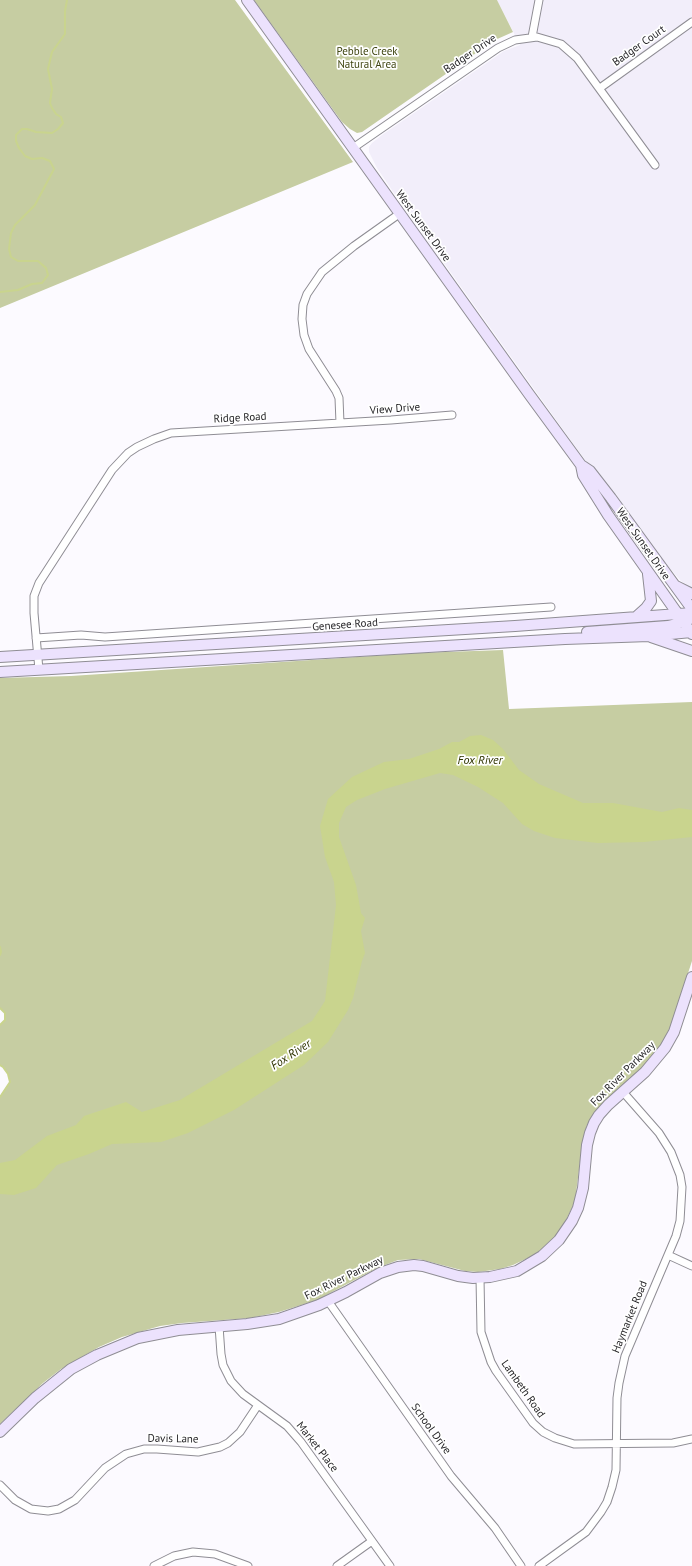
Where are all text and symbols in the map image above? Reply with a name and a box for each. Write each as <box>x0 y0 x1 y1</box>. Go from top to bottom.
street label: Badger Court <box>610 23 668 69</box>
street label: Badger Drive <box>441 32 499 76</box>
park label: Pebble Creek Natural Area <box>336 45 398 71</box>
street label: West Sunset Drive <box>393 188 453 264</box>
street label: View Drive <box>369 401 421 417</box>
street label: Ridge Road <box>213 410 267 426</box>
street label: West Sunset Drive <box>613 505 673 583</box>
street label: Genesee Road <box>312 616 378 634</box>
water label: Fox River <box>458 754 502 768</box>
water label: Fox River <box>268 1037 314 1073</box>
street label: Fox River Parkway <box>588 1039 658 1109</box>
street label: Fox River Parkway <box>303 1253 385 1303</box>
street label: Haymarket Road <box>609 1279 651 1355</box>
street label: Lambeth Road <box>498 1358 548 1420</box>
street label: School Drive <box>408 1401 454 1457</box>
street label: Market Place <box>293 1419 341 1475</box>
street label: Davis Lane <box>147 1432 199 1446</box>

